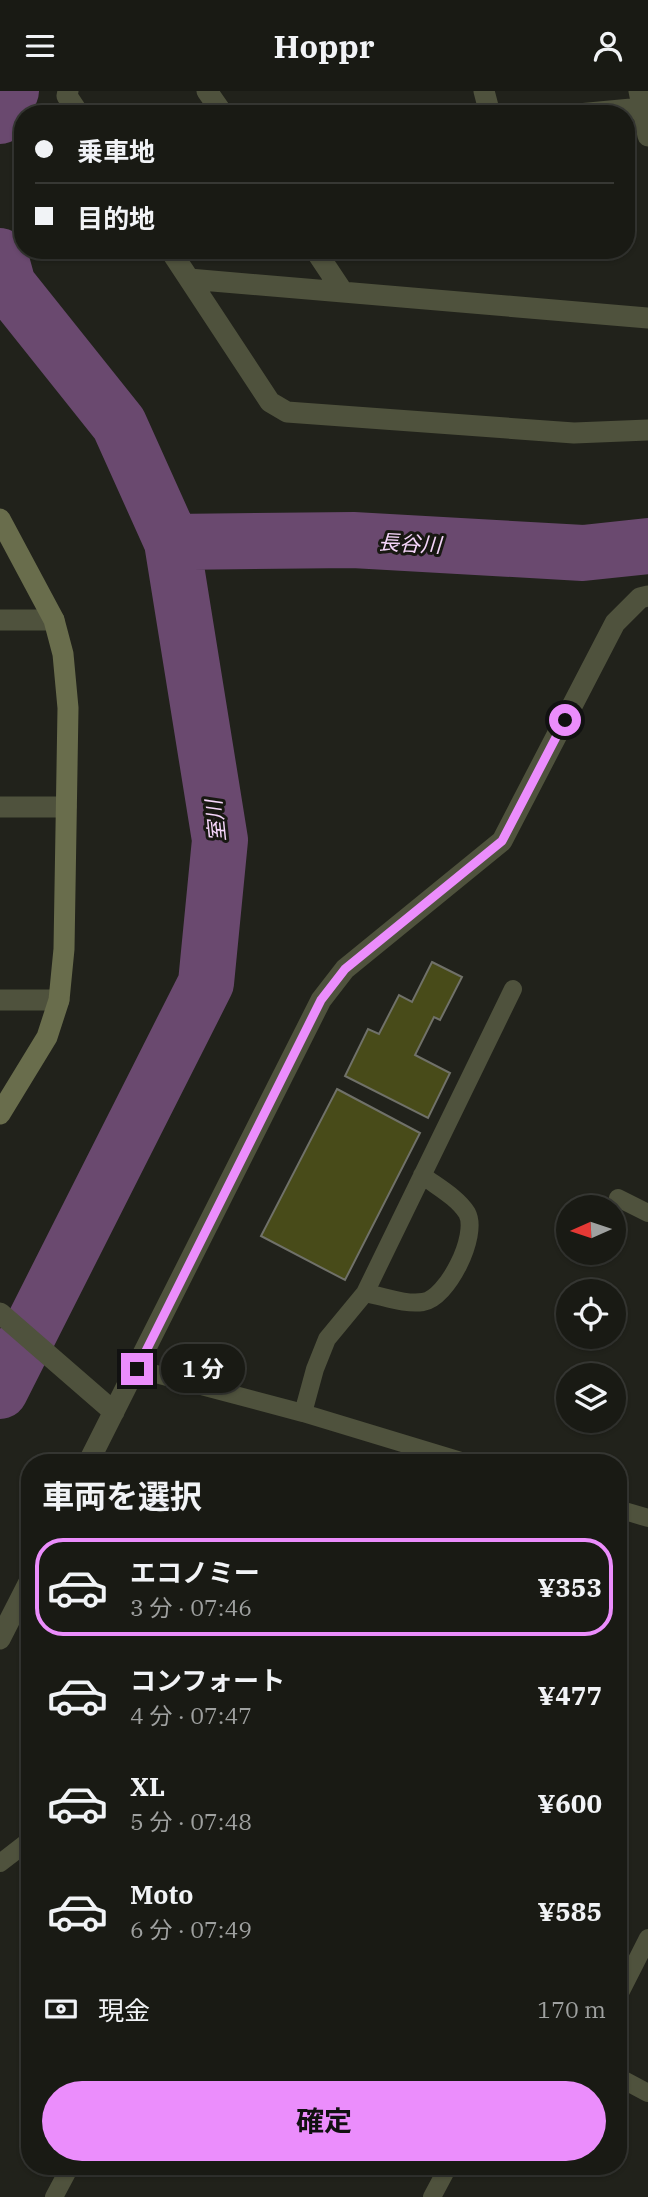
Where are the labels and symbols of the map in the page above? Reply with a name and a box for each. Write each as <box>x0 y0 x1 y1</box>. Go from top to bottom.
water label: 長谷川 <box>378 527 444 559</box>
route start <box>549 704 581 736</box>
water label: 室川 <box>199 797 231 843</box>
north arrow <box>556 1195 626 1265</box>
callout: 1 分 <box>162 1345 246 1393</box>
route end <box>121 1353 153 1385</box>

